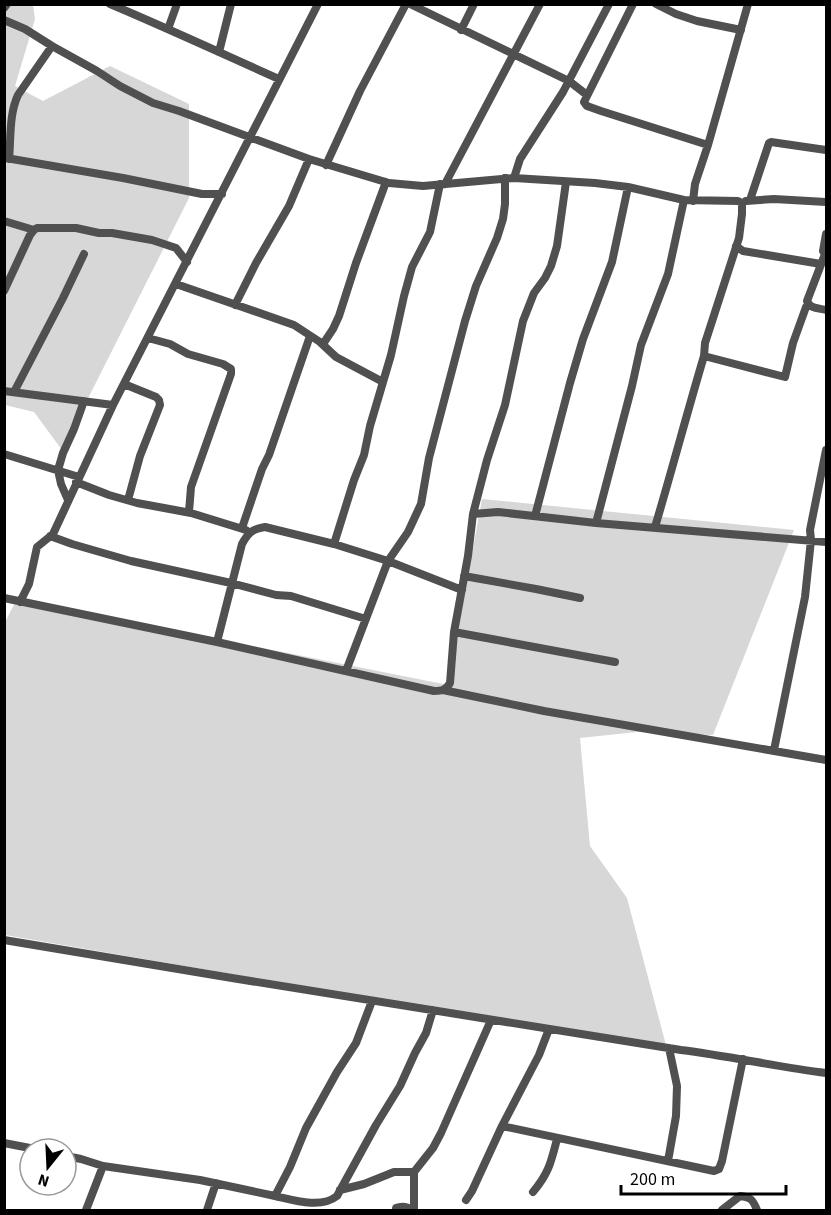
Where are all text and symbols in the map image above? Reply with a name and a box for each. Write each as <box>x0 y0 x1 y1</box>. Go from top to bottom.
north arrow <box>18 1137 78 1197</box>
scale bar <box>621 1158 786 1196</box>
text: 200 m <box>630 1167 675 1192</box>
text: N <box>35 1168 52 1192</box>

